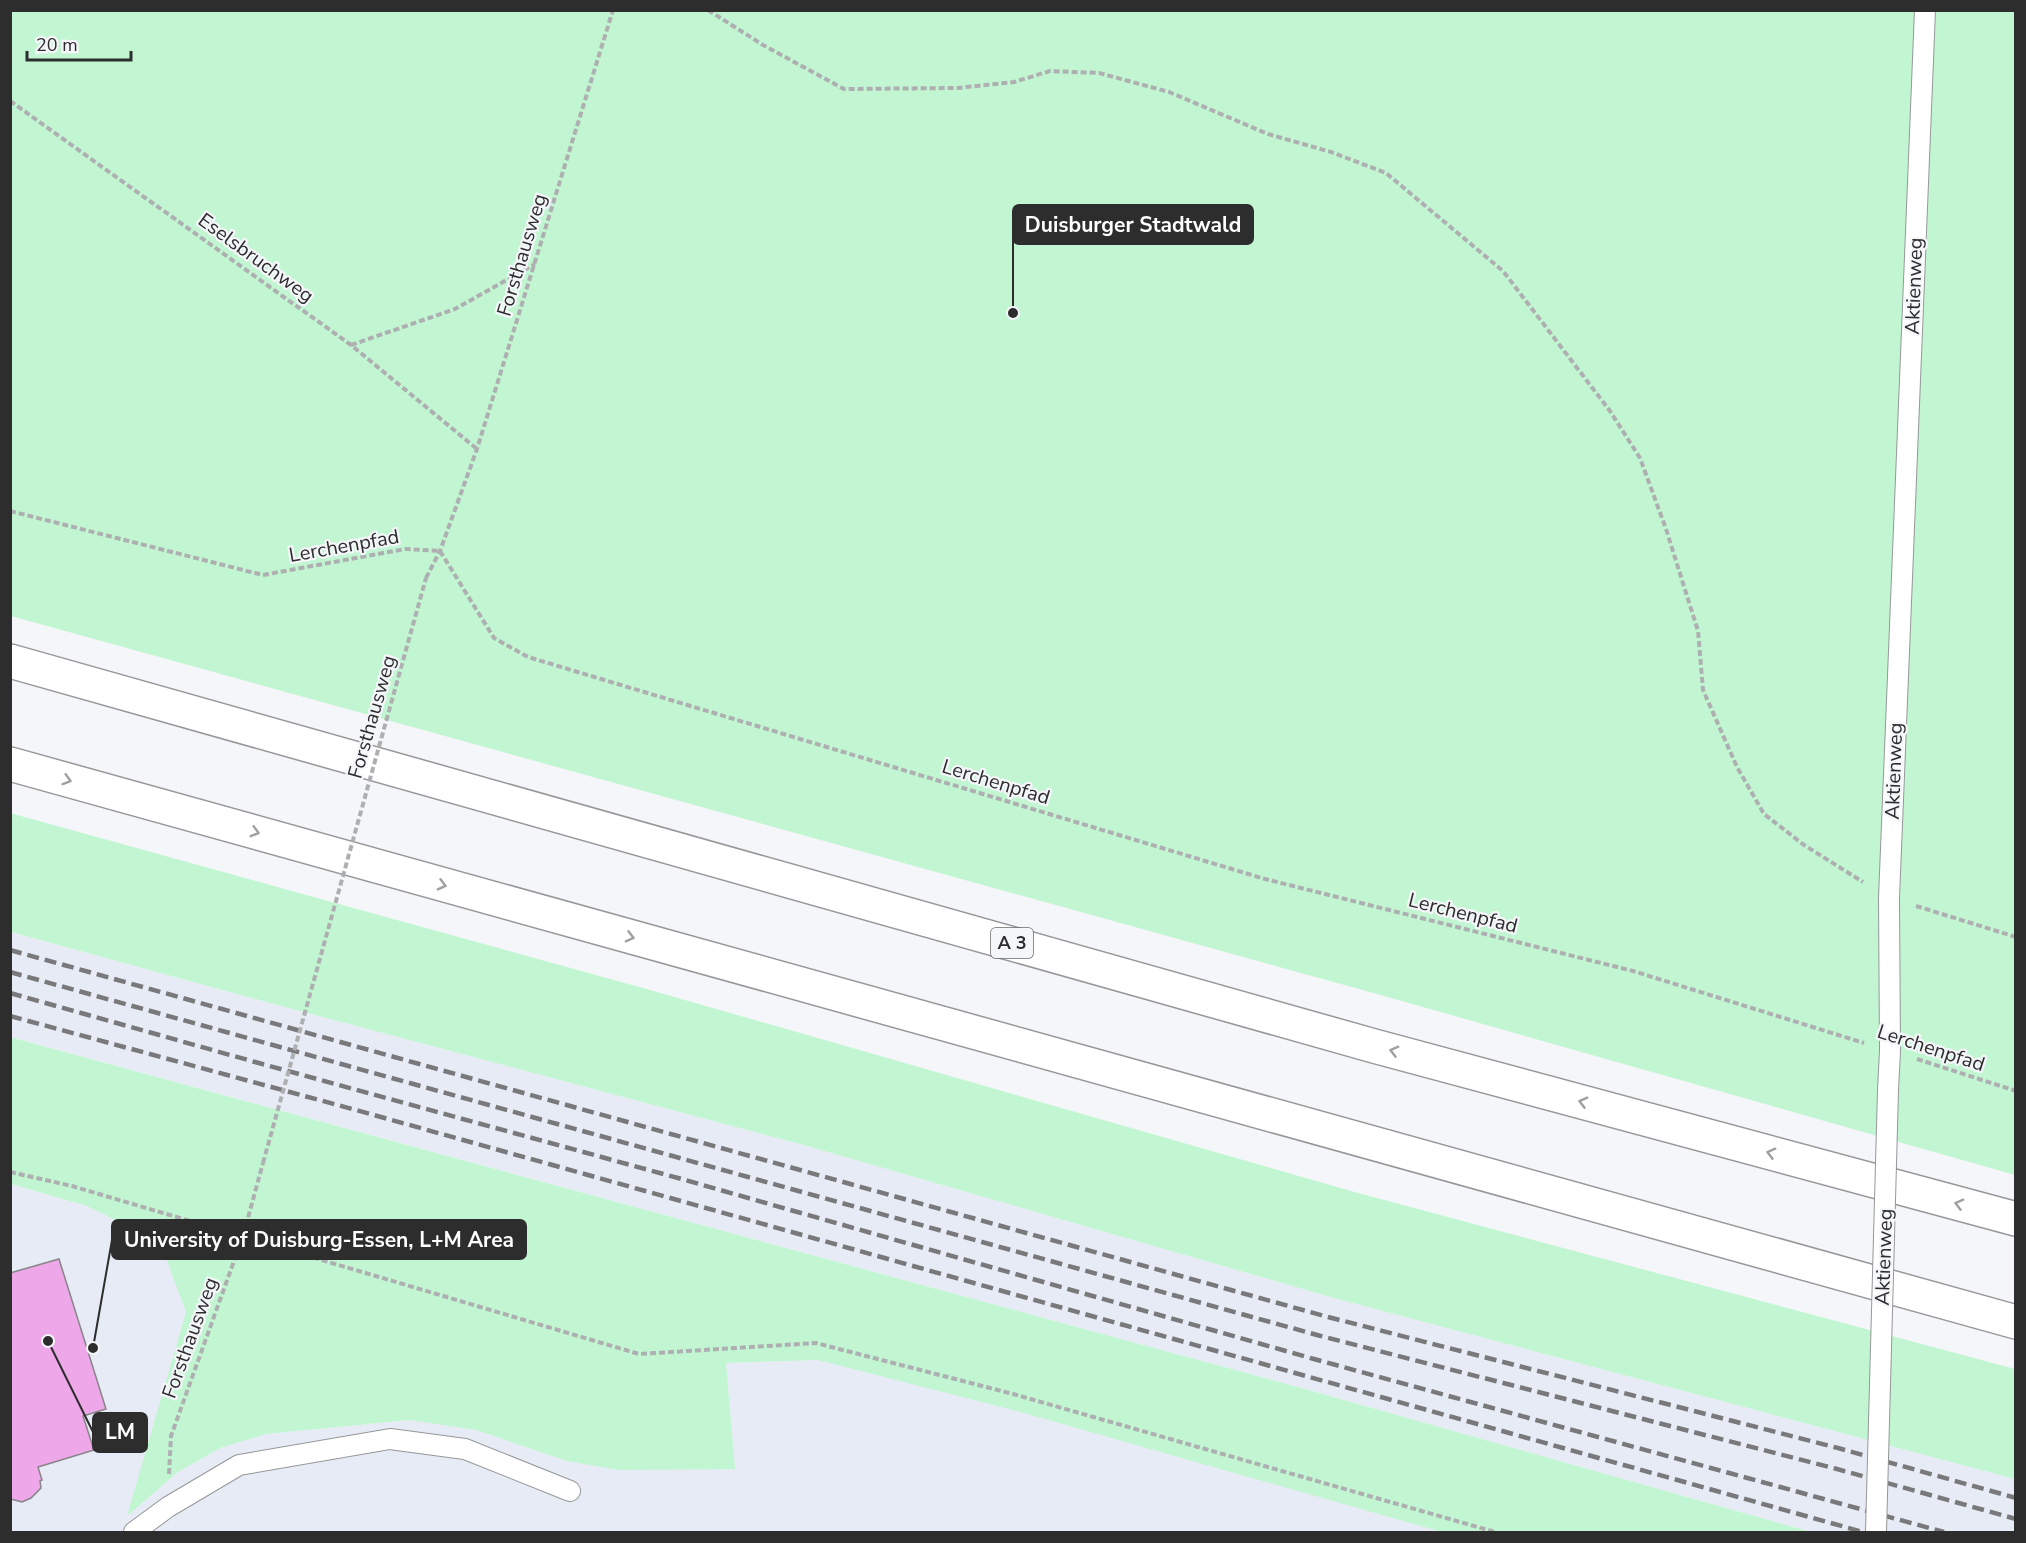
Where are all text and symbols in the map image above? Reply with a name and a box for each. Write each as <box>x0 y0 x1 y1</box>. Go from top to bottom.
scale bar <box>27 24 130 62</box>
text: 20 m <box>36 33 78 57</box>
street label: Forsthausweg <box>491 190 553 320</box>
callout: Duisburger Stadtwald <box>1013 205 1253 244</box>
street label: Eselsbruchweg <box>193 207 319 309</box>
text: Duisburger Stadtwald <box>1025 211 1241 239</box>
street label: Aktienweg <box>1899 237 1929 335</box>
street label: Lerchenpfad <box>287 523 401 569</box>
street label: Forsthausweg <box>342 652 402 782</box>
street label: Aktienweg <box>1879 722 1909 820</box>
street label: Lerchenpfad <box>939 753 1053 811</box>
one-way arrow <box>61 773 72 785</box>
one-way arrow <box>249 825 259 838</box>
one-way arrow <box>437 878 447 890</box>
street label: Lerchenpfad <box>1406 886 1520 940</box>
road number: A 3 <box>991 928 1033 958</box>
one-way arrow <box>624 930 635 942</box>
street label: Lerchenpfad <box>1874 1018 1988 1078</box>
one-way arrow <box>1389 1046 1399 1059</box>
one-way arrow <box>1578 1097 1588 1109</box>
one-way arrow <box>1766 1148 1777 1160</box>
one-way arrow <box>1954 1199 1965 1211</box>
street label: Aktienweg <box>1869 1208 1899 1306</box>
callout: University of Duisburg-Essen, L+M Area <box>112 1220 526 1259</box>
text: University of Duisburg-Essen, L+M Area <box>124 1226 514 1254</box>
street label: Forsthausweg <box>156 1274 224 1402</box>
callout: LM <box>93 1413 147 1452</box>
text: LM <box>105 1418 135 1446</box>

